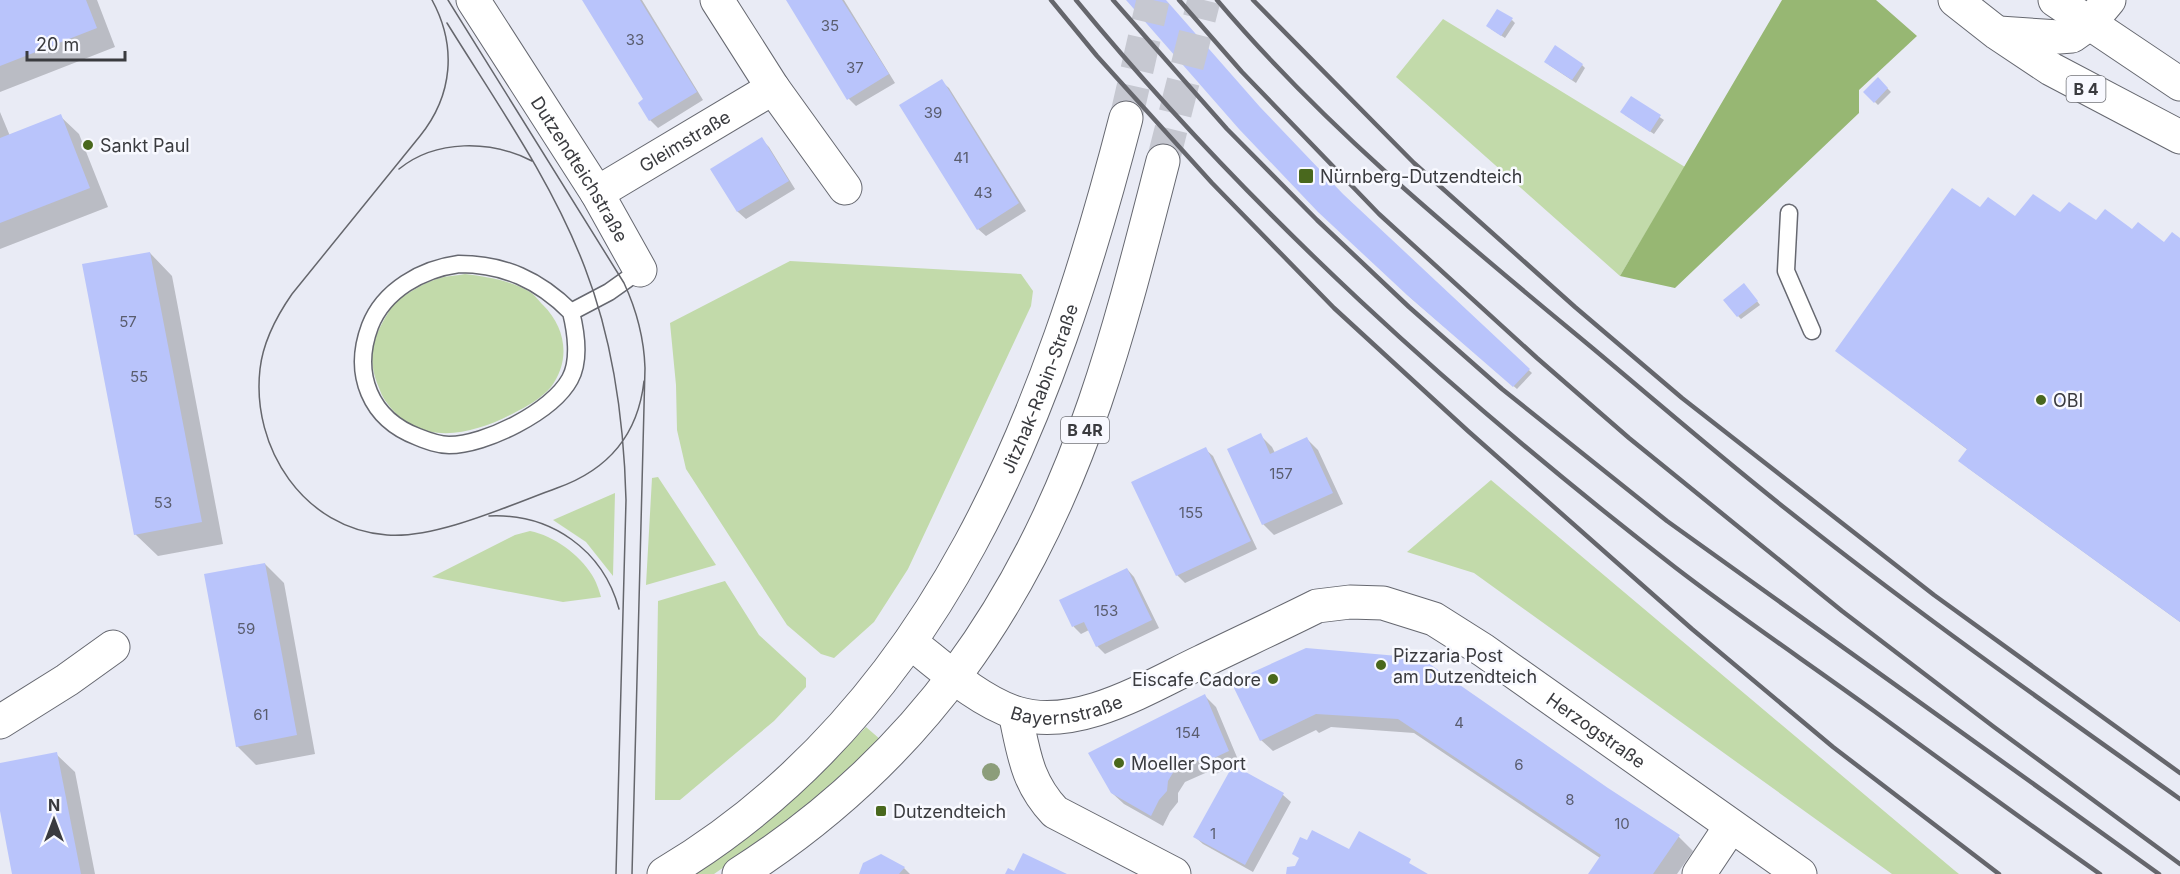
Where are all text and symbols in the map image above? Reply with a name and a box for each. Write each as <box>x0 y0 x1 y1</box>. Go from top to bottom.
house number: 35 <box>821 16 839 35</box>
scale bar <box>27 24 124 62</box>
house number: 33 <box>626 30 644 49</box>
text: 20 m <box>36 34 79 55</box>
house number: 37 <box>846 58 864 77</box>
road number: B 4 <box>2066 76 2106 102</box>
street label: Dutzendteichstraße <box>527 92 633 245</box>
house number: 39 <box>924 103 942 122</box>
street label: Gleimstraße <box>635 106 734 176</box>
place label: Sankt Paul <box>100 135 190 156</box>
marker: Sankt Paul <box>81 138 95 152</box>
house number: 41 <box>953 148 969 167</box>
place label: Nürnberg-Dutzendteich <box>1320 166 1522 187</box>
marker: Nürnberg-Dutzendteich <box>1297 167 1315 185</box>
house number: 43 <box>974 183 992 202</box>
street label: Jitzhak-Rabin-Straße <box>996 301 1082 477</box>
house number: 57 <box>119 312 137 331</box>
house number: 55 <box>130 367 148 386</box>
place label: OBI <box>2053 390 2083 411</box>
marker: OBI <box>2034 393 2048 407</box>
road number: B 4R <box>1061 417 1109 443</box>
house number: 157 <box>1269 464 1293 483</box>
house number: 53 <box>154 493 172 512</box>
house number: 155 <box>1179 503 1203 522</box>
house number: 153 <box>1094 601 1118 620</box>
house number: 59 <box>237 619 255 638</box>
place label: Pizzaria Post am Dutzendteich <box>1393 645 1537 687</box>
marker: Pizzaria Post am Dutzendteich <box>1374 658 1388 672</box>
place label: Eiscafe Cadore <box>1132 669 1261 690</box>
marker: Eiscafe Cadore <box>1266 672 1280 686</box>
street label: Herzogstraße <box>1543 688 1650 772</box>
street label: Bayernstraße <box>1008 690 1125 728</box>
house number: 61 <box>253 705 269 724</box>
house number: 4 <box>1454 713 1464 732</box>
house number: 154 <box>1176 723 1200 742</box>
place label: Moeller Sport <box>1131 753 1246 774</box>
house number: 6 <box>1514 755 1524 774</box>
marker: Moeller Sport <box>1112 756 1126 770</box>
north arrow <box>24 790 84 850</box>
house number: 8 <box>1565 790 1575 809</box>
text: N <box>48 795 60 815</box>
place label: Dutzendteich <box>893 801 1006 822</box>
marker: Dutzendteich <box>874 804 888 818</box>
house number: 10 <box>1614 814 1630 833</box>
house number: 1 <box>1210 824 1216 843</box>

